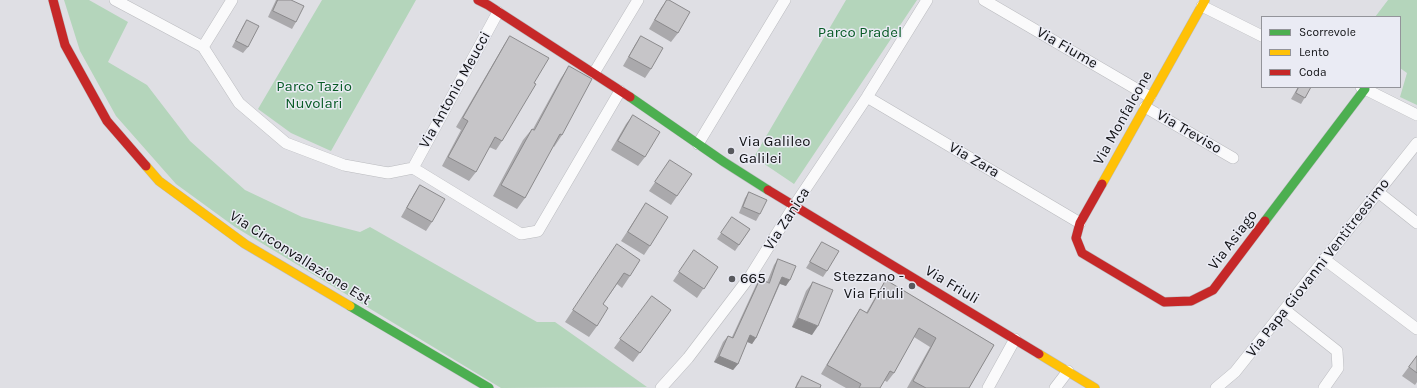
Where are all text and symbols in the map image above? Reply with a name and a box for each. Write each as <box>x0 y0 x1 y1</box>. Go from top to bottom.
legend <box>1261 16 1401 88</box>
street label: Via Fiume <box>1033 23 1101 73</box>
park label: Parco Pradel <box>818 24 902 42</box>
text: Scorrevole <box>1299 25 1356 39</box>
street label: Via Antonio Meucci <box>415 28 495 152</box>
text: Lento <box>1299 45 1329 59</box>
text: Coda <box>1299 65 1327 79</box>
street label: Via Monfalcone <box>1090 68 1156 168</box>
park label: Parco Tazio Nuvolari <box>276 78 352 113</box>
street label: Via Treviso <box>1153 106 1225 158</box>
place label: Via Galileo Galilei <box>739 133 810 168</box>
street label: Via Zara <box>945 138 1003 182</box>
marker: Via Galileo Galilei <box>726 146 736 156</box>
street label: Via Papa Giovanni Ventitreesimo <box>1243 175 1393 361</box>
street label: Via Zanica <box>760 184 814 254</box>
street label: Via Asiago <box>1205 206 1261 274</box>
street label: Via Circonvallazione Est <box>226 207 374 309</box>
street label: Via Friuli <box>922 262 982 308</box>
place label: Stezzano - Via Friuli <box>833 268 904 303</box>
place label: 665 <box>740 270 766 288</box>
marker: 665 <box>727 274 737 284</box>
marker: Stezzano - Via Friuli <box>907 281 917 291</box>

